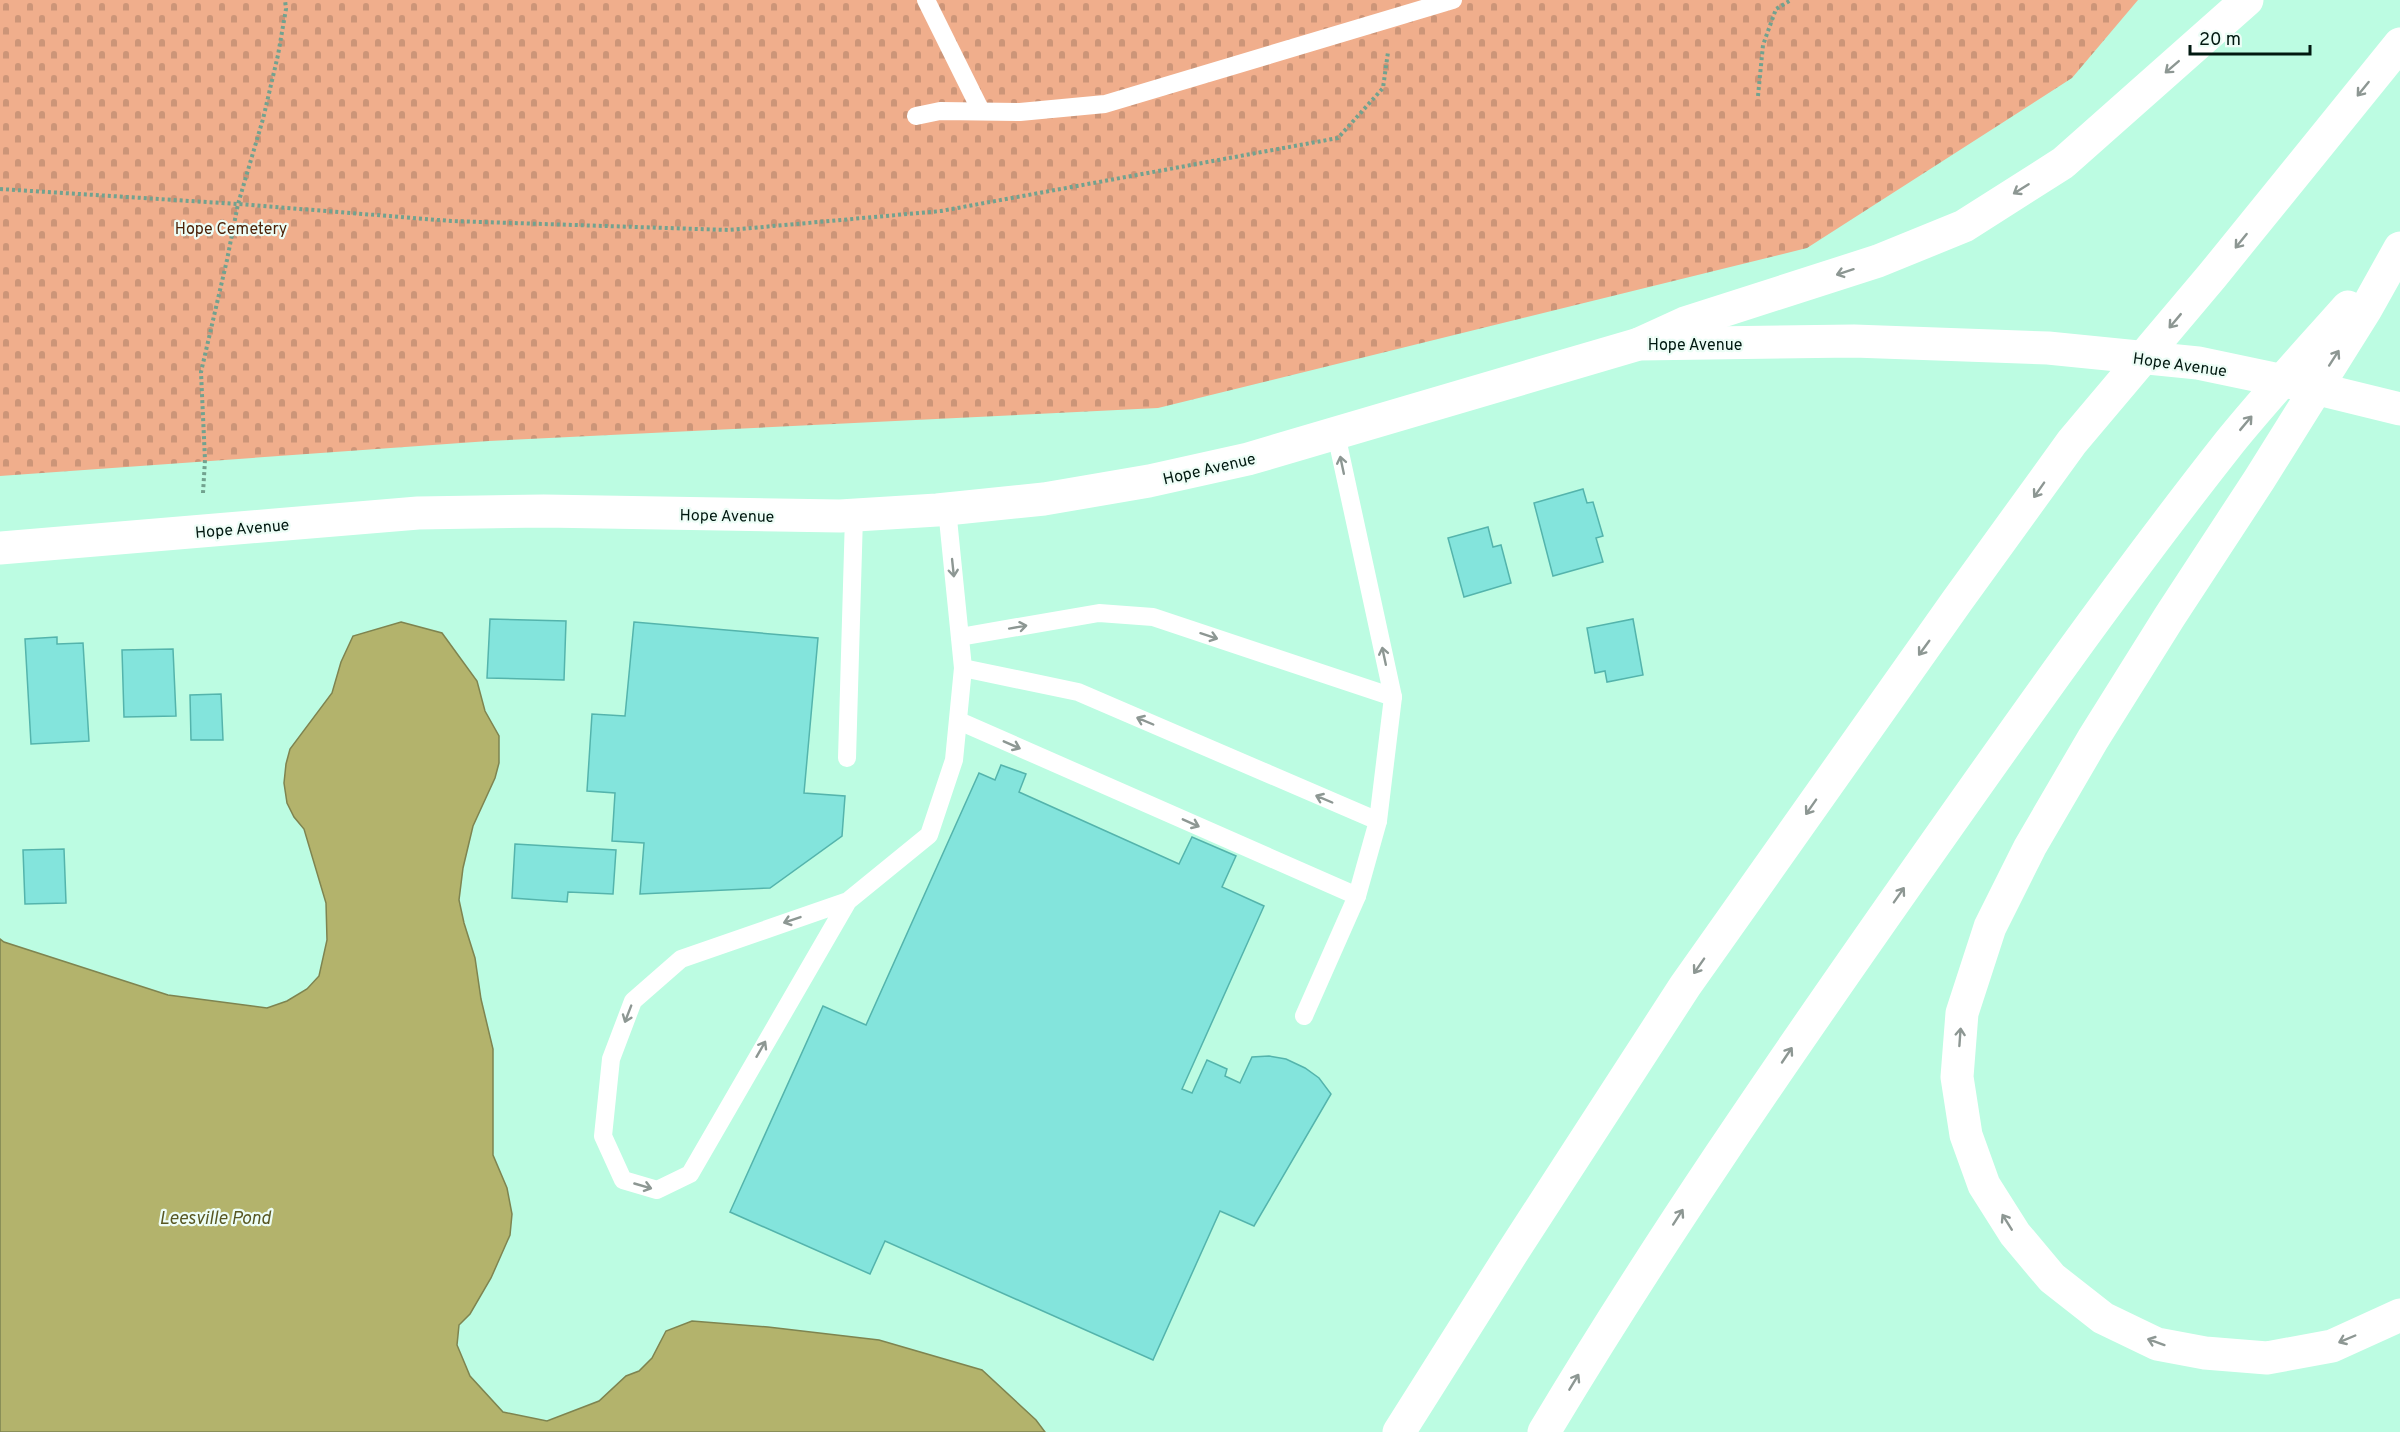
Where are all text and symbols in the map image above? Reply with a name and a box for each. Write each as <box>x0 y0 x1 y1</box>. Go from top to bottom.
scale bar <box>2190 18 2310 56</box>
text: 20 m <box>2199 29 2241 52</box>
one-way arrow <box>2165 60 2180 74</box>
one-way arrow <box>2357 81 2370 97</box>
one-way arrow <box>2013 184 2030 196</box>
park label: Hope Cemetery <box>175 220 287 240</box>
one-way arrow <box>2234 233 2247 249</box>
one-way arrow <box>1836 267 1855 278</box>
one-way arrow <box>2168 313 2181 329</box>
street label: Hope Avenue <box>1648 336 1742 356</box>
street label: Hope Avenue <box>2131 349 2228 382</box>
one-way arrow <box>2328 350 2341 367</box>
one-way arrow <box>2240 415 2253 431</box>
street label: Hope Avenue <box>1161 450 1258 490</box>
one-way arrow <box>1336 456 1348 475</box>
one-way arrow <box>2032 482 2045 498</box>
street label: Hope Avenue <box>680 506 774 528</box>
street label: Hope Avenue <box>194 516 290 544</box>
one-way arrow <box>948 557 959 577</box>
one-way arrow <box>1008 621 1027 632</box>
one-way arrow <box>1199 631 1218 642</box>
one-way arrow <box>1918 639 1930 655</box>
one-way arrow <box>1378 646 1390 665</box>
one-way arrow <box>1137 715 1155 727</box>
one-way arrow <box>1003 740 1021 751</box>
one-way arrow <box>1315 793 1334 804</box>
one-way arrow <box>1805 798 1817 814</box>
one-way arrow <box>1181 818 1199 829</box>
one-way arrow <box>1893 888 1905 904</box>
one-way arrow <box>784 916 802 927</box>
one-way arrow <box>1693 958 1705 974</box>
one-way arrow <box>622 1004 633 1022</box>
one-way arrow <box>1955 1028 1966 1048</box>
one-way arrow <box>756 1041 768 1058</box>
one-way arrow <box>1781 1047 1793 1064</box>
one-way arrow <box>633 1181 652 1192</box>
water label: Leesville Pond <box>159 1208 272 1231</box>
one-way arrow <box>1673 1209 1685 1226</box>
one-way arrow <box>2001 1213 2014 1230</box>
one-way arrow <box>2338 1334 2356 1345</box>
one-way arrow <box>2147 1336 2166 1347</box>
one-way arrow <box>1569 1374 1581 1391</box>

